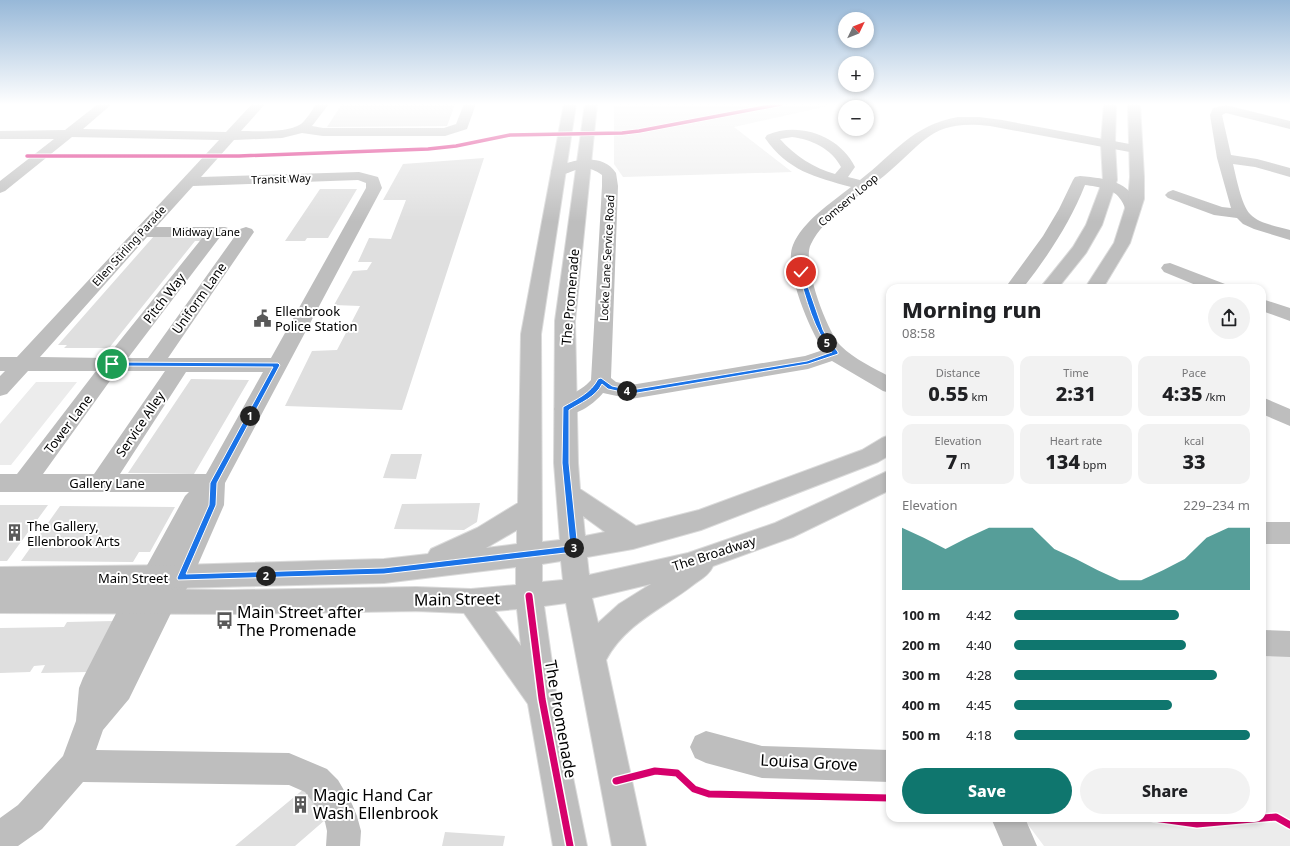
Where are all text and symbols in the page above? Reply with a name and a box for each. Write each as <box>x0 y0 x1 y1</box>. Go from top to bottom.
north arrow <box>838 12 874 48</box>
map controls <box>838 12 874 136</box>
button: + <box>838 56 874 92</box>
button: − <box>838 100 874 136</box>
street label: Transit Way <box>251 170 311 187</box>
street label: Comserv Loop <box>814 170 881 229</box>
street label: Locke Lane Service Road <box>596 194 617 321</box>
street label: Ellen Stirling Parade <box>88 202 169 289</box>
street label: Midway Lane <box>172 224 240 239</box>
street label: The Promenade <box>557 248 583 346</box>
pin <box>784 255 818 289</box>
street label: Uniform Lane <box>168 259 230 337</box>
icon: check <box>790 261 812 283</box>
street label: Pitch Way <box>139 269 190 327</box>
text: Morning run <box>902 294 1042 324</box>
button: share <box>1208 297 1250 339</box>
place label: Ellenbrook Police Station <box>275 302 357 335</box>
public building icon: Ellenbrook Police Station <box>252 308 272 328</box>
text: 08:58 <box>902 324 935 342</box>
pin: 5 <box>817 333 837 353</box>
text: 5 <box>824 335 830 350</box>
pin <box>95 347 129 381</box>
icon: arrive <box>101 353 123 375</box>
text: Distance <box>936 365 980 380</box>
text: Time <box>1063 365 1089 380</box>
text: Pace <box>1182 365 1206 380</box>
text: 0.55 <box>928 380 969 407</box>
text: 2:31 <box>1056 380 1096 407</box>
text: 4:35 <box>1162 380 1203 407</box>
pin: 4 <box>617 381 637 401</box>
text: 4 <box>624 383 630 398</box>
street label: Service Alley <box>111 387 169 460</box>
text: km <box>969 389 988 404</box>
text: /km <box>1203 389 1226 404</box>
street label: Tower Lane <box>40 391 96 457</box>
pin: 1 <box>240 406 260 426</box>
text: 1 <box>247 408 253 423</box>
text: Elevation <box>935 433 981 448</box>
text: Heart rate <box>1050 433 1102 448</box>
text: kcal <box>1184 433 1204 448</box>
text: 7 <box>946 448 957 475</box>
text: 134 <box>1045 448 1080 475</box>
text: 33 <box>1182 448 1206 475</box>
text: m <box>957 457 970 472</box>
text: bpm <box>1080 457 1107 472</box>
street label: Gallery Lane <box>69 474 145 492</box>
text: Elevation <box>902 496 958 514</box>
text: 229–234 m <box>1183 496 1250 514</box>
place label: The Gallery, Ellenbrook Arts <box>27 517 120 550</box>
building icon: The Gallery, Ellenbrook Arts <box>4 523 24 543</box>
street label: The Broadway <box>670 531 758 575</box>
pin: 3 <box>564 538 584 558</box>
text: 3 <box>571 540 577 555</box>
pin: 2 <box>256 566 276 586</box>
text: 2 <box>263 568 269 583</box>
street label: Main Street <box>98 569 168 587</box>
street label: Main Street <box>414 587 501 611</box>
place label: Main Street after The Promenade <box>237 601 364 641</box>
text: 100 m <box>902 606 940 624</box>
text: 4:42 <box>966 606 992 624</box>
bus stop icon: Main Street after The Promenade <box>214 611 234 631</box>
text: 200 m <box>902 636 940 654</box>
text: 4:40 <box>966 636 992 654</box>
street label: The Promenade <box>540 658 582 780</box>
text: 300 m <box>902 666 940 684</box>
text: 4:28 <box>966 666 992 684</box>
text: 400 m <box>902 696 940 714</box>
text: 4:45 <box>966 696 992 714</box>
text: 500 m <box>902 726 940 744</box>
text: 4:18 <box>966 726 992 744</box>
street label: Louisa Grove <box>760 748 858 776</box>
button: Save <box>902 768 1072 814</box>
button: Share <box>1080 768 1250 814</box>
place label: Magic Hand Car Wash Ellenbrook <box>313 784 439 824</box>
building icon: Magic Hand Car Wash Ellenbrook <box>290 794 310 814</box>

